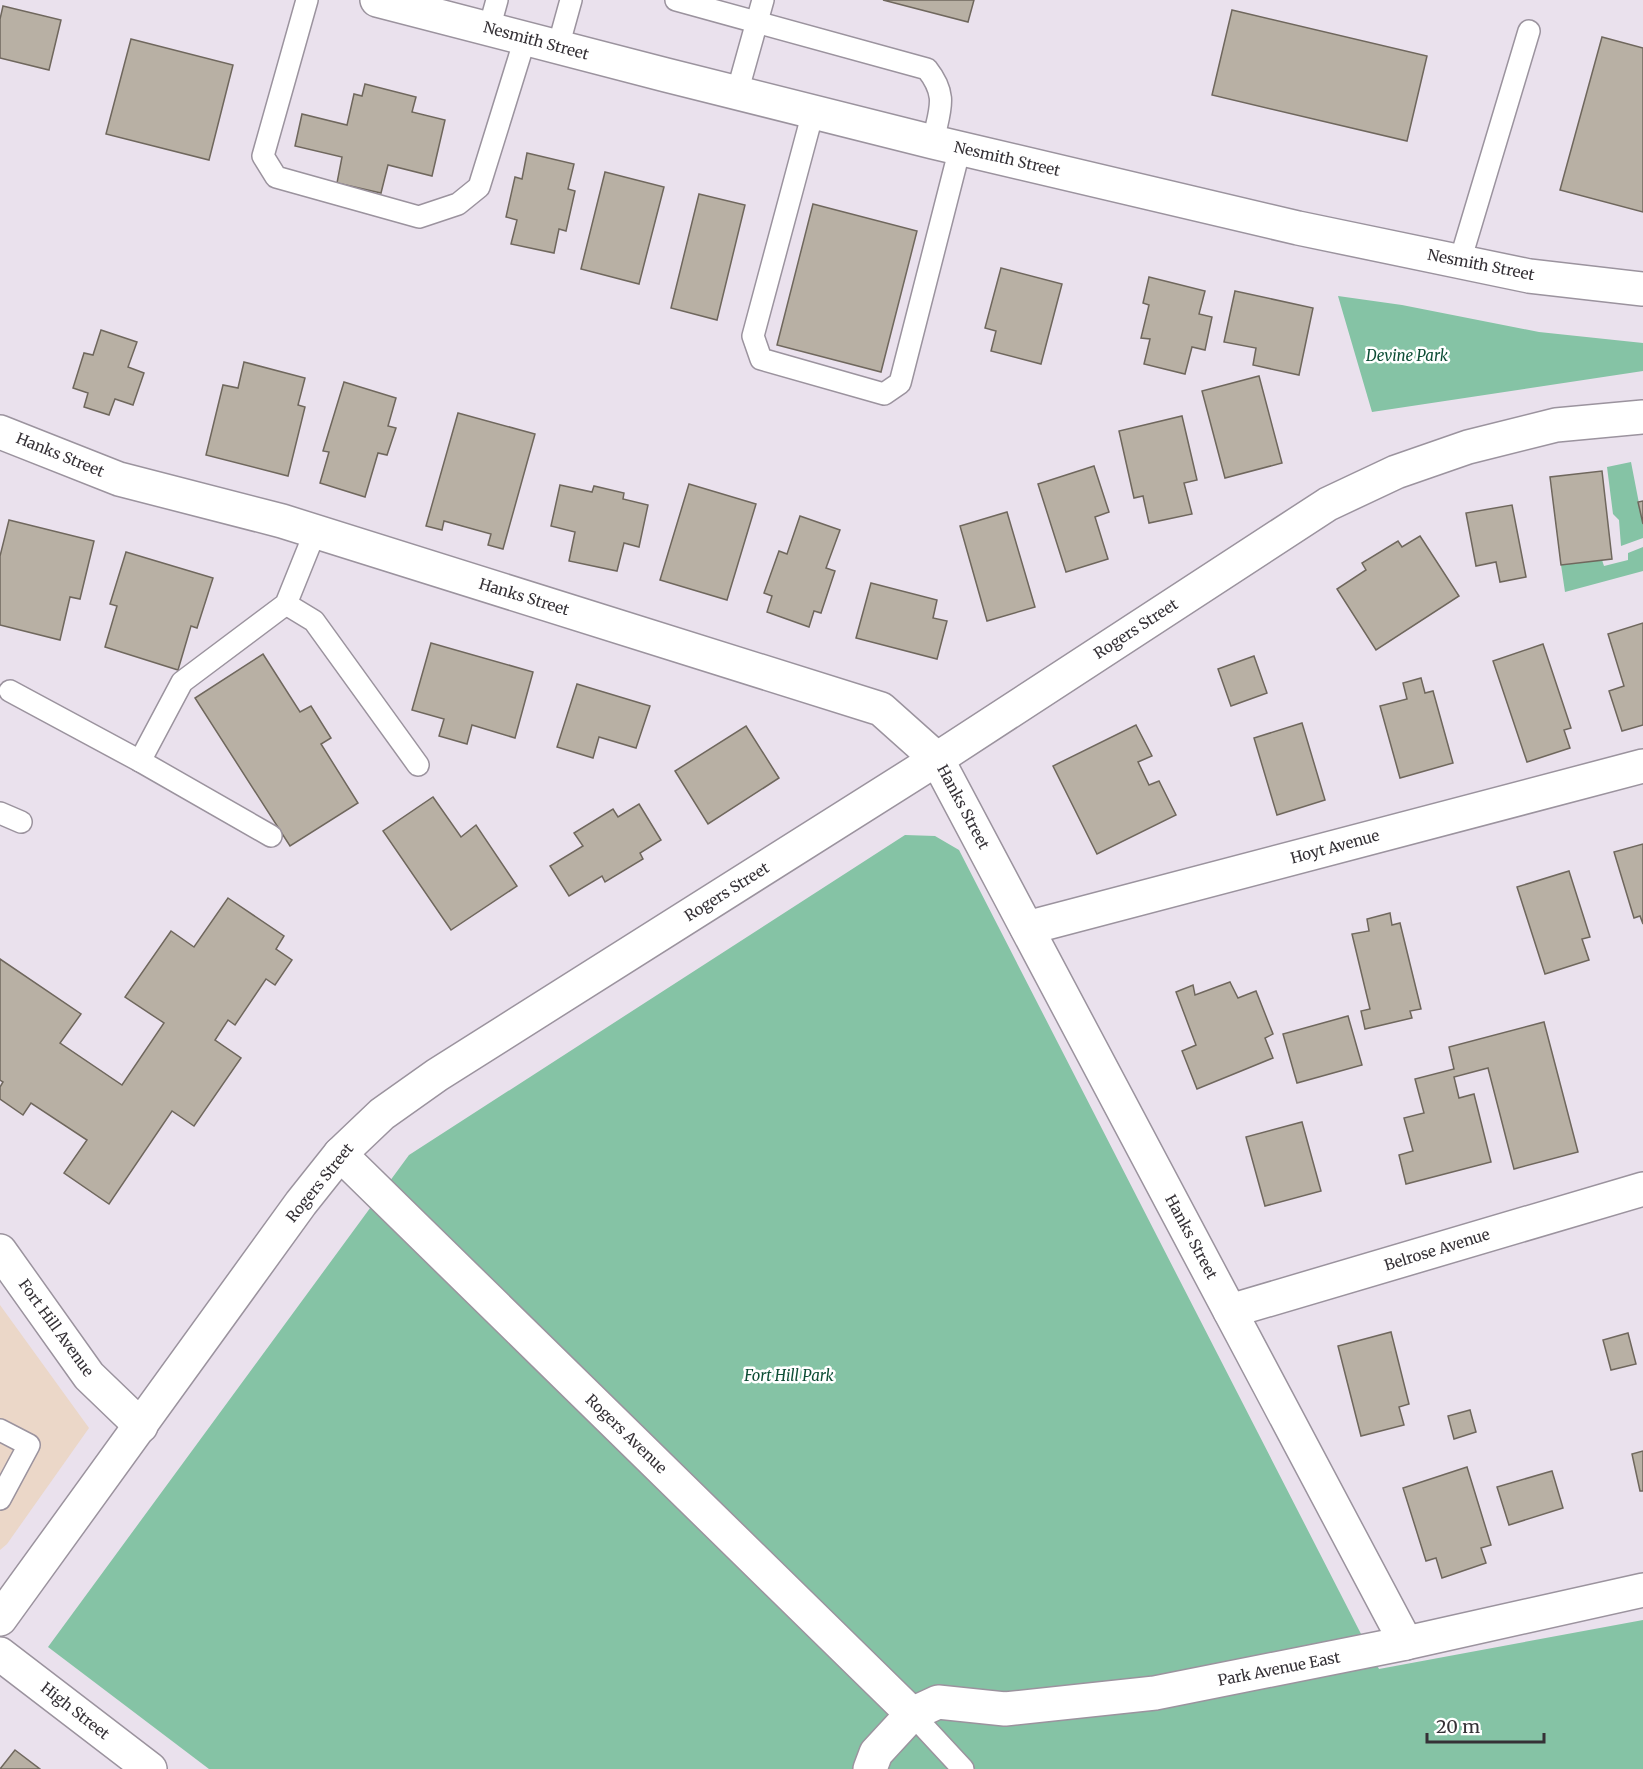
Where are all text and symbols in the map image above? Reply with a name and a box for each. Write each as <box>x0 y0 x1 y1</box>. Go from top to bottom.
street label: Nesmith Street <box>481 17 591 64</box>
street label: Nesmith Street <box>952 137 1062 180</box>
street label: Nesmith Street <box>1426 245 1536 284</box>
park label: Devine Park <box>1365 346 1449 365</box>
street label: Hanks Street <box>13 428 107 481</box>
street label: Hanks Street <box>477 574 572 619</box>
street label: Rogers Street <box>1090 594 1181 663</box>
street label: Hanks Street <box>933 761 994 852</box>
street label: Hoyt Avenue <box>1288 825 1382 868</box>
street label: Rogers Street <box>681 858 773 925</box>
street label: Rogers Street <box>282 1139 357 1226</box>
street label: Hanks Street <box>1161 1191 1222 1282</box>
street label: Belrose Avenue <box>1382 1224 1492 1275</box>
street label: Fort Hill Avenue <box>15 1275 98 1380</box>
park label: Fort Hill Park <box>743 1366 835 1385</box>
street label: Rogers Avenue <box>582 1390 671 1477</box>
street label: Park Avenue East <box>1216 1647 1342 1690</box>
street label: High Street <box>37 1678 114 1743</box>
scale bar <box>1427 1706 1544 1744</box>
text: 20 m <box>1436 1715 1480 1738</box>

